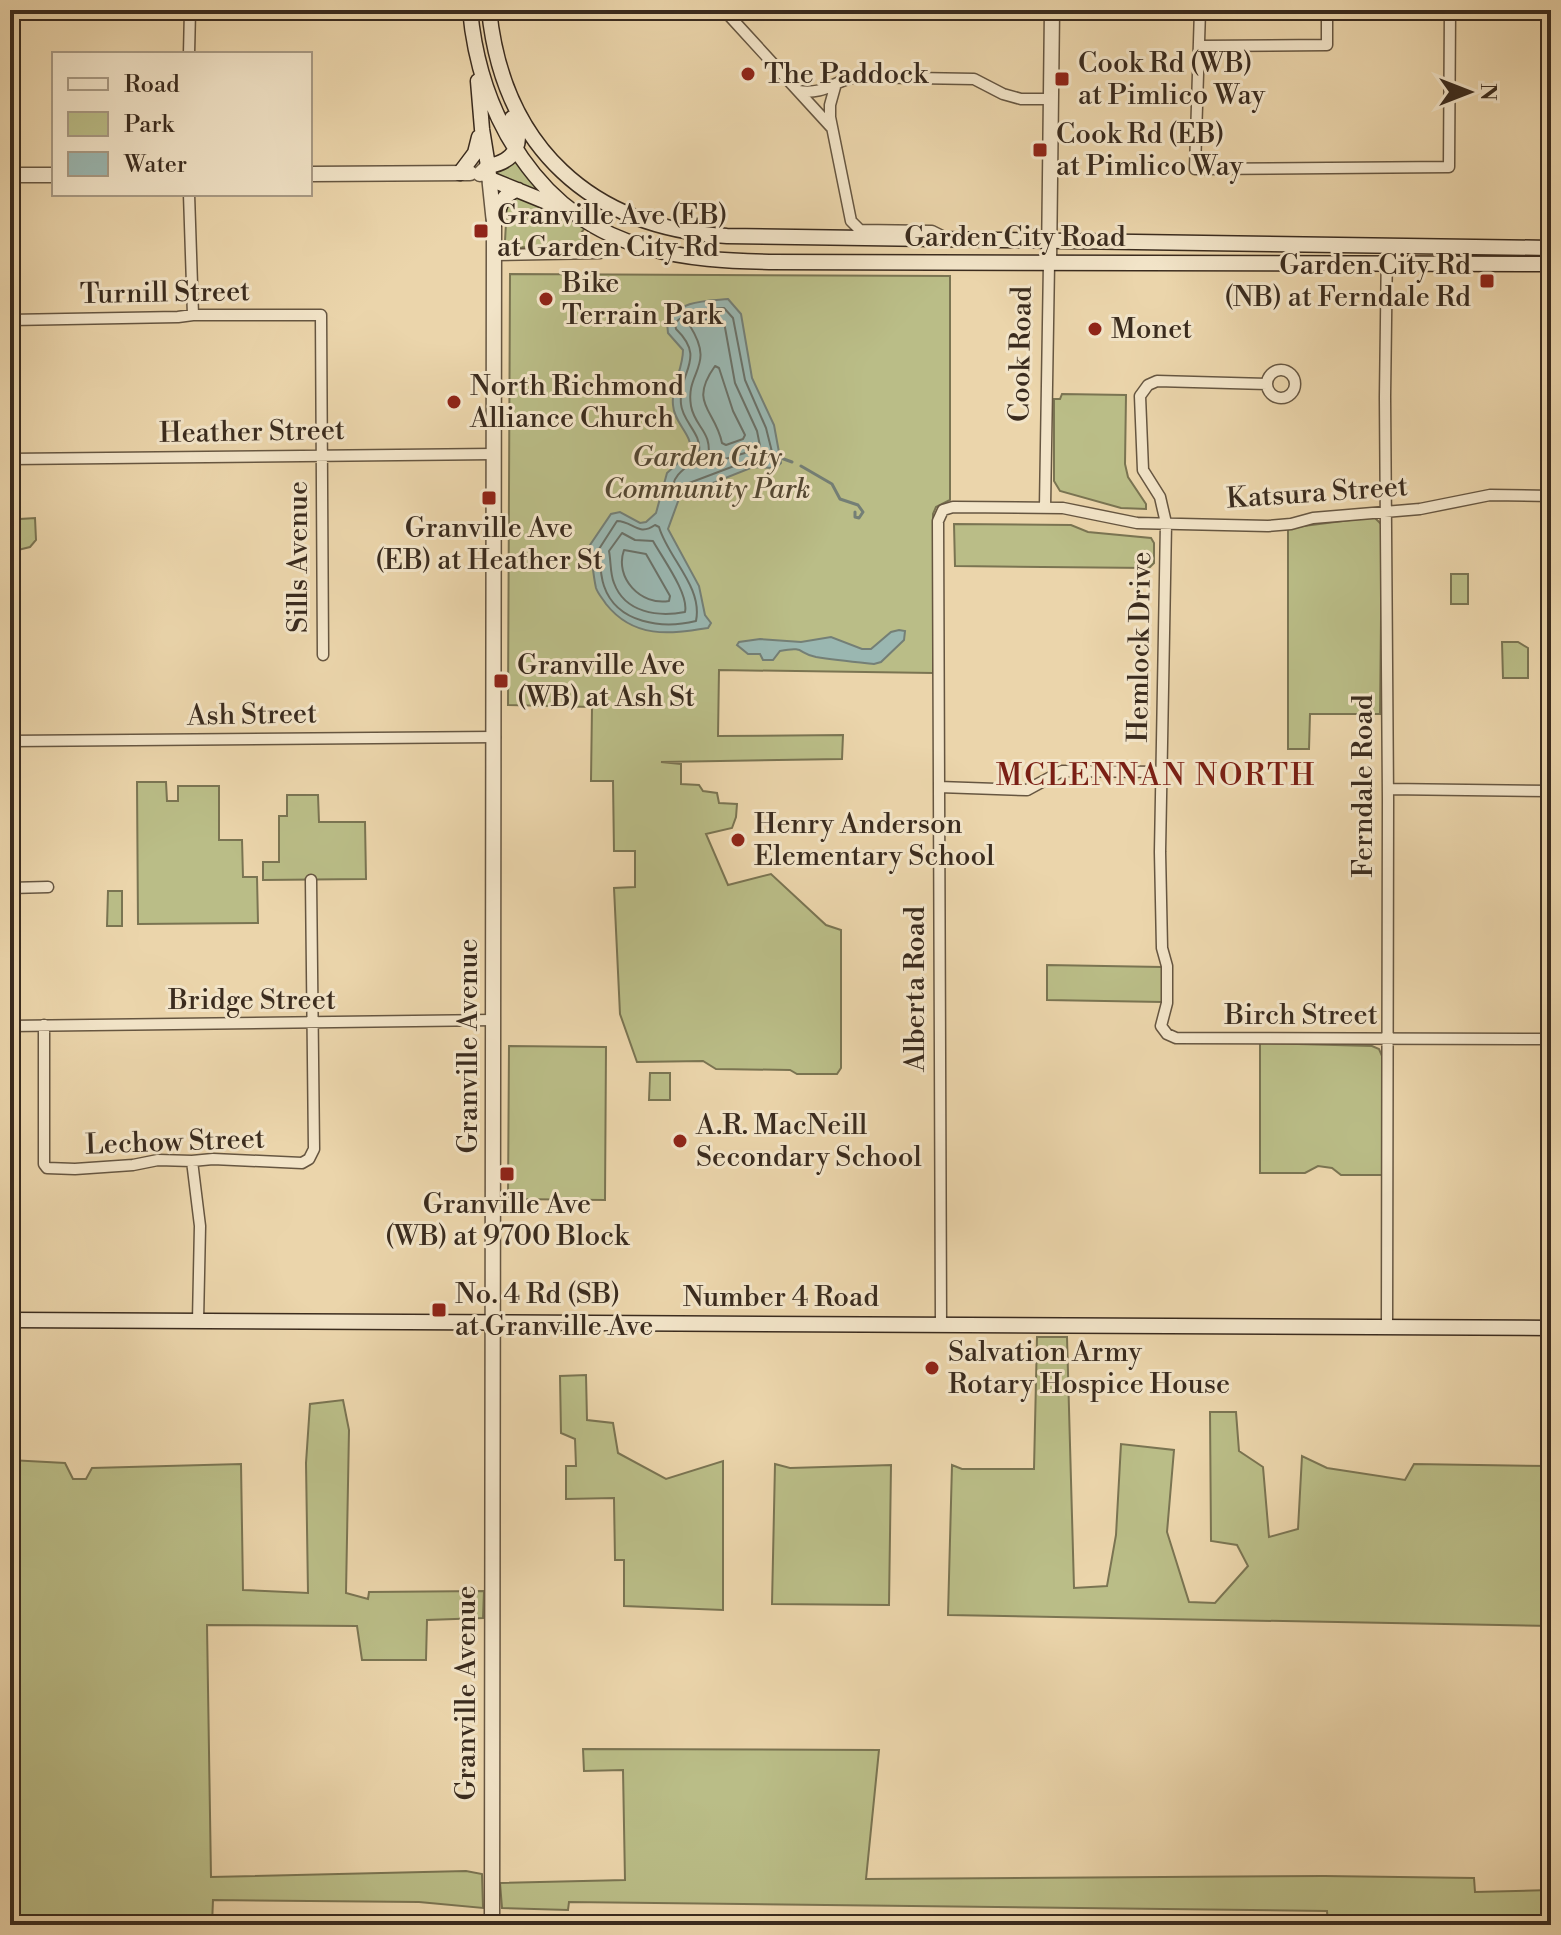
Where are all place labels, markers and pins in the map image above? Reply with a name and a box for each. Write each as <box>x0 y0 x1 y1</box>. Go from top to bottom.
place label: Cook Rd (WB) at Pimlico Way <box>1078 46 1265 113</box>
place label: The Paddock <box>764 57 929 92</box>
marker: The Paddock <box>739 65 757 83</box>
marker: Cook Rd (WB) at Pimlico Way <box>1053 70 1071 88</box>
place label: Cook Rd (EB) at Pimlico Way <box>1056 117 1243 184</box>
marker: Cook Rd (EB) at Pimlico Way <box>1031 141 1049 159</box>
place label: Granville Ave (EB) at Garden City Rd <box>497 198 728 265</box>
marker: Granville Ave (EB) at Garden City Rd <box>472 222 490 240</box>
place label: Garden City Rd (NB) at Ferndale Rd <box>1224 248 1471 315</box>
place label: Bike Terrain Park <box>561 266 723 333</box>
marker: Garden City Rd (NB) at Ferndale Rd <box>1478 272 1496 290</box>
marker: Bike Terrain Park <box>537 290 555 308</box>
place label: Monet <box>1111 312 1192 347</box>
marker: Monet <box>1086 320 1104 338</box>
place label: North Richmond Alliance Church <box>469 369 684 436</box>
marker: North Richmond Alliance Church <box>445 393 463 411</box>
marker: Granville Ave (EB) at Heather St <box>480 489 498 507</box>
place label: Granville Ave (EB) at Heather St <box>375 511 603 578</box>
place label: Granville Ave (WB) at Ash St <box>517 648 695 715</box>
marker: Granville Ave (WB) at Ash St <box>492 672 510 690</box>
place label: Henry Anderson Elementary School <box>754 807 995 874</box>
marker: Henry Anderson Elementary School <box>729 831 747 849</box>
place label: A.R. MacNeill Secondary School <box>695 1108 922 1175</box>
marker: A.R. MacNeill Secondary School <box>671 1132 689 1150</box>
marker: Granville Ave (WB) at 9700 Block <box>498 1165 516 1183</box>
place label: Granville Ave (WB) at 9700 Block <box>385 1187 630 1254</box>
place label: No. 4 Rd (SB) at Granville Ave <box>455 1277 653 1344</box>
marker: No. 4 Rd (SB) at Granville Ave <box>430 1301 448 1319</box>
place label: Salvation Army Rotary Hospice House <box>948 1335 1230 1402</box>
marker: Salvation Army Rotary Hospice House <box>923 1359 941 1377</box>

